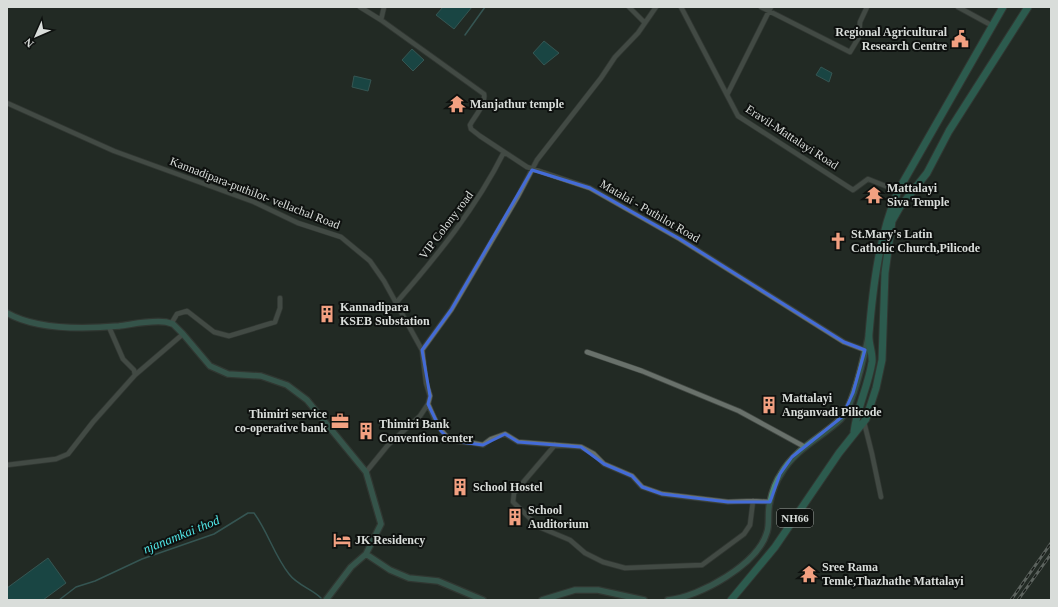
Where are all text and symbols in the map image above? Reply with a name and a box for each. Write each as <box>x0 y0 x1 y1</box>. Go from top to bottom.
north arrow <box>16 16 56 56</box>
place label: Regional Agricultural Research Centre <box>835 25 948 53</box>
public building icon: Regional Agricultural Research Centre <box>950 29 970 49</box>
text: N <box>22 36 36 50</box>
temple icon: Manjathur temple <box>447 94 467 114</box>
place label: Manjathur temple <box>470 97 565 111</box>
street label: Eravil-Mattalayi Road <box>743 102 841 172</box>
street label: Kannadipara-puthilot- vellachal Road <box>168 154 342 232</box>
street label: Matalai - Puthilot Road <box>598 177 702 245</box>
place label: Mattalayi Siva Temple <box>887 181 950 209</box>
temple icon: Mattalayi Siva Temple <box>864 185 884 205</box>
street label: VIP Colony road <box>416 188 476 262</box>
place label: St.Mary's Latin Catholic Church,Pilicode <box>851 227 981 255</box>
church icon: St.Mary's Latin Catholic Church,Pilicode <box>828 231 848 251</box>
place label: Kannadipara KSEB Substation <box>340 300 430 328</box>
building icon: Kannadipara KSEB Substation <box>317 304 337 324</box>
place label: Mattalayi Anganvadi Pilicode <box>782 391 882 419</box>
building icon: Mattalayi Anganvadi Pilicode <box>759 395 779 415</box>
place label: Thimiri service co-operative bank <box>235 407 328 435</box>
office icon: Thimiri service co-operative bank <box>330 411 350 431</box>
place label: Thimiri Bank Convention center <box>379 417 474 445</box>
building icon: Thimiri Bank Convention center <box>356 421 376 441</box>
building icon: School Hostel <box>450 477 470 497</box>
place label: School Hostel <box>473 480 543 494</box>
place label: School Auditorium <box>528 503 589 531</box>
building icon: School Auditorium <box>505 507 525 527</box>
road number: NH66 <box>777 509 813 527</box>
water label: njanamkai thod <box>141 512 222 557</box>
hotel icon: JK Residency <box>332 530 352 550</box>
place label: JK Residency <box>355 533 425 547</box>
place label: Sree Rama Temle,Thazhathe Mattalayi <box>822 560 964 588</box>
temple icon: Sree Rama Temle,Thazhathe Mattalayi <box>799 564 819 584</box>

